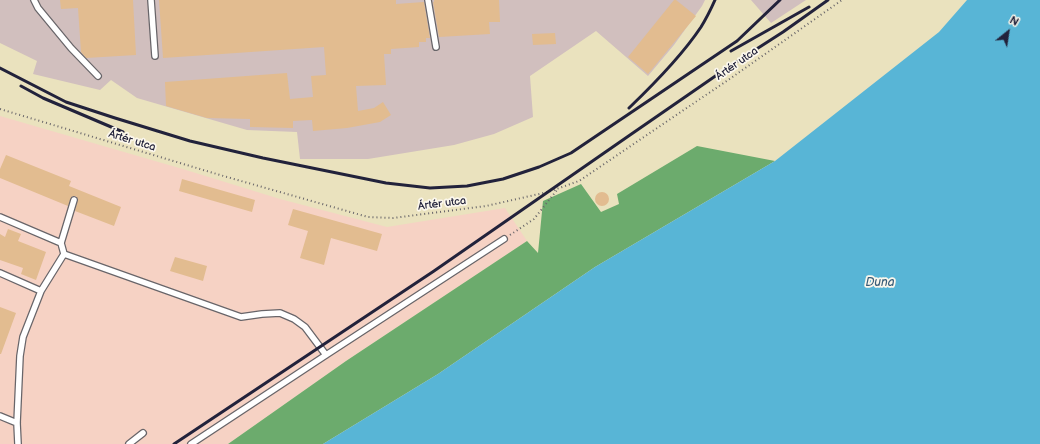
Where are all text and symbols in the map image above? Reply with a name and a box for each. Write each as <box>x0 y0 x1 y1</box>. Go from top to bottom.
north arrow <box>988 12 1028 52</box>
text: N <box>1007 13 1021 29</box>
street label: Ártér utca <box>713 45 761 83</box>
street label: Ártér utca <box>107 128 157 154</box>
street label: Ártér utca <box>417 194 467 214</box>
water label: Duna <box>866 276 894 290</box>

